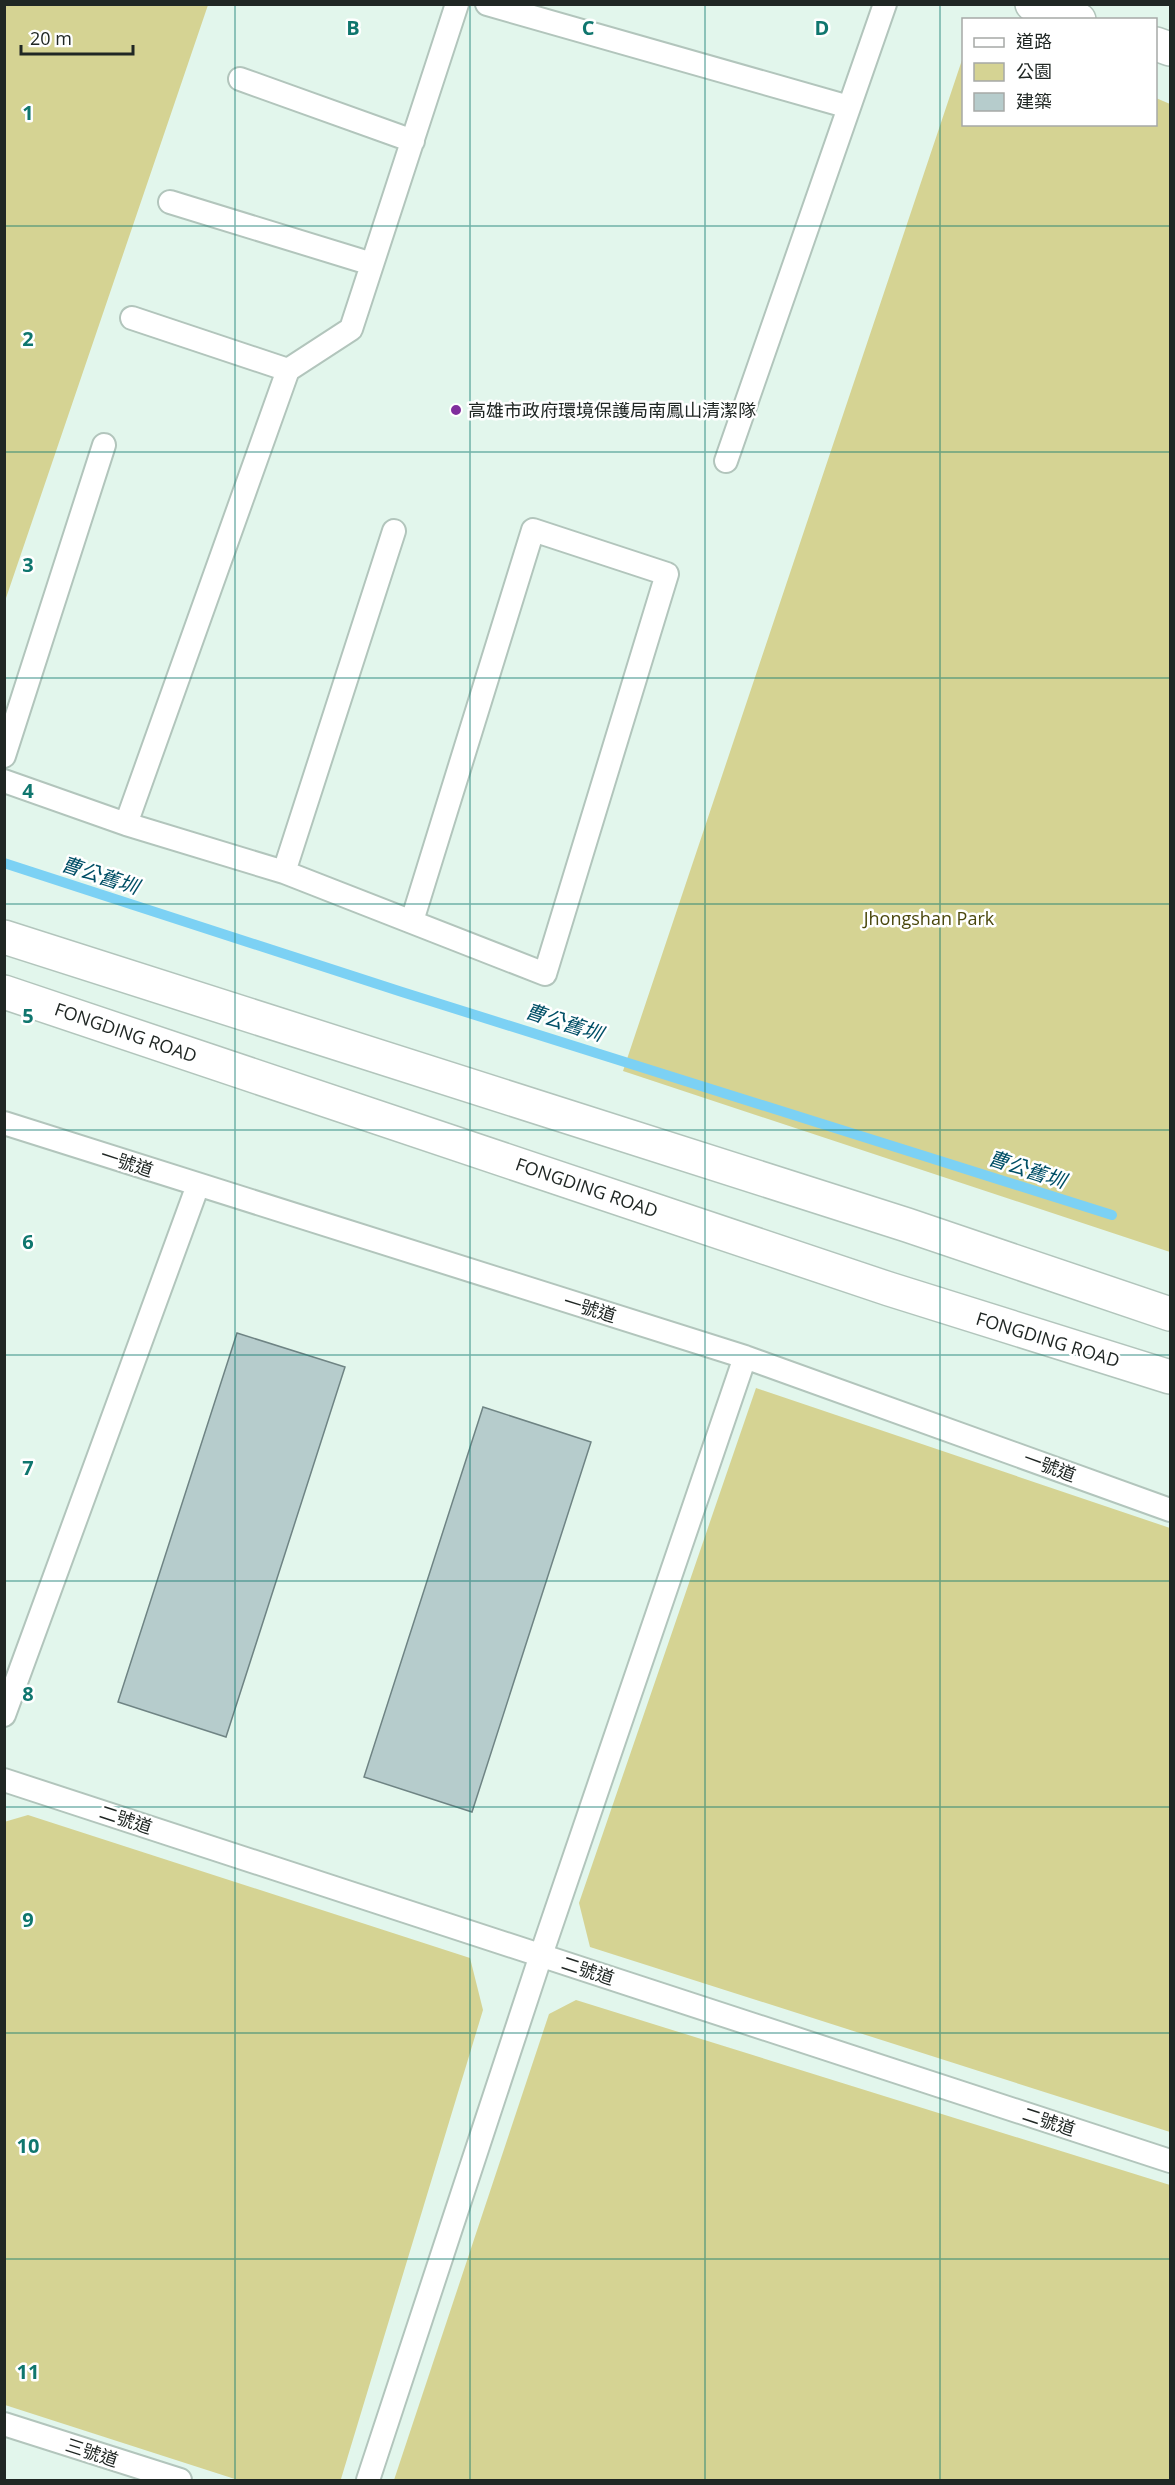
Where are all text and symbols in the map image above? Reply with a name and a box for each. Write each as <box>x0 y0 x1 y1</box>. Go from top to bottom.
text: B <box>346 14 360 41</box>
text: C <box>582 14 595 41</box>
text: D <box>815 14 829 41</box>
scale bar <box>21 18 134 56</box>
legend <box>962 18 1157 126</box>
text: 20 m <box>30 26 72 50</box>
text: 道路 <box>1016 29 1052 53</box>
text: 公園 <box>1016 59 1052 83</box>
text: 建築 <box>1016 89 1052 113</box>
text: 1 <box>22 99 34 126</box>
text: 2 <box>22 325 34 352</box>
place label: 高雄市政府環境保護局南鳳山清潔隊 <box>468 398 756 422</box>
marker: 高雄市政府環境保護局南鳳山清潔隊 <box>449 403 463 417</box>
text: 3 <box>22 551 34 578</box>
text: 4 <box>22 777 34 804</box>
water label: 曹公舊圳 <box>58 850 145 901</box>
park label: Jhongshan Park <box>862 906 995 930</box>
street label: FONGDING ROAD <box>52 996 200 1068</box>
water label: 曹公舊圳 <box>522 997 609 1048</box>
text: 5 <box>22 1002 34 1029</box>
street label: 一號道 <box>98 1142 156 1182</box>
water label: 曹公舊圳 <box>985 1144 1072 1195</box>
street label: FONGDING ROAD <box>513 1151 661 1223</box>
text: 6 <box>22 1228 34 1255</box>
street label: 一號道 <box>561 1289 619 1327</box>
street label: FONGDING ROAD <box>973 1306 1123 1372</box>
street label: 一號道 <box>1021 1445 1079 1487</box>
text: 7 <box>22 1454 34 1481</box>
text: 8 <box>22 1680 34 1707</box>
street label: 二號道 <box>97 1799 155 1839</box>
text: 9 <box>22 1906 34 1933</box>
street label: 二號道 <box>559 1950 617 1990</box>
street label: 二號道 <box>1020 2101 1078 2141</box>
text: 10 <box>17 2132 39 2159</box>
text: 11 <box>17 2358 39 2385</box>
street label: 三號道 <box>63 2432 121 2472</box>

